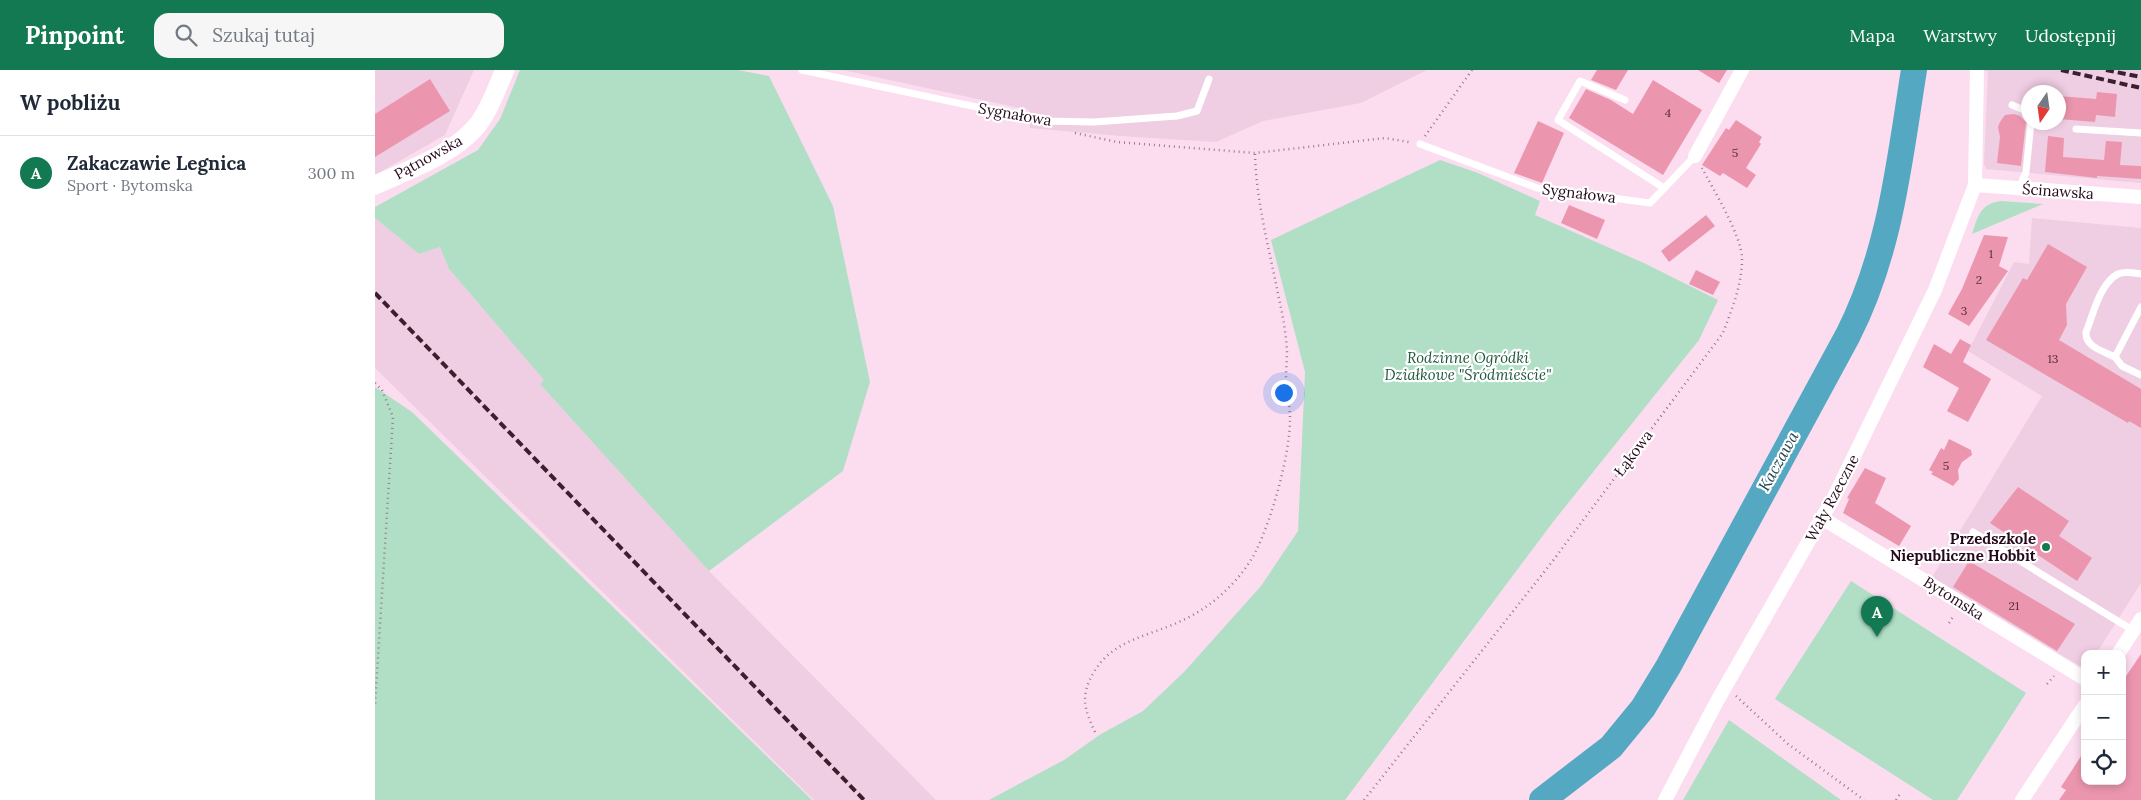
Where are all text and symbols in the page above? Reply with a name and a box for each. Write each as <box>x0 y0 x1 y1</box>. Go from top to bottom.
search box <box>154 13 504 58</box>
text: Pinpoint <box>25 20 124 51</box>
icon: search <box>172 21 200 49</box>
text: Szukaj tutaj <box>212 23 315 47</box>
text: Mapa <box>1849 24 1895 47</box>
text: Warstwy <box>1923 24 1997 47</box>
text: Udostępnij <box>2025 24 2116 47</box>
north arrow <box>2021 85 2066 130</box>
text: W pobliżu <box>20 89 120 116</box>
street label: Sygnałowa <box>977 98 1053 130</box>
house number: 4 <box>1665 105 1672 120</box>
street label: Pątnowska <box>391 130 466 183</box>
house number: 5 <box>1732 145 1738 160</box>
text: Zakaczawie Legnica <box>67 151 246 175</box>
text: A <box>31 163 41 183</box>
text: 300 m <box>308 163 355 183</box>
text: Sport · Bytomska <box>67 175 193 195</box>
street label: Sygnałowa <box>1541 179 1617 207</box>
street label: Ścinawska <box>2021 179 2095 203</box>
house number: 1 <box>1989 246 1993 261</box>
house number: 2 <box>1976 272 1982 287</box>
house number: 3 <box>1961 303 1968 318</box>
park label: Rodzinne Ogródki Działkowe "Śródmieście" <box>1385 348 1551 384</box>
house number: 13 <box>2047 351 2059 366</box>
your location <box>1271 380 1297 406</box>
street label: Łąkowa <box>1609 426 1657 480</box>
water label: Kaczawa <box>1754 428 1803 494</box>
street label: Wały Rzeczne <box>1801 451 1863 545</box>
house number: 5 <box>1943 458 1949 473</box>
place label: Przedszkole Niepubliczne Hobbit <box>1890 529 2037 565</box>
marker: Przedszkole Niepubliczne Hobbit <box>2040 541 2052 553</box>
street label: Bytomska <box>1920 572 1988 624</box>
pin: A <box>1861 596 1893 637</box>
house number: 21 <box>2009 598 2019 613</box>
map controls <box>2081 650 2126 785</box>
button: + <box>2081 650 2126 695</box>
button: − <box>2081 695 2126 740</box>
button: locate <box>2081 740 2126 785</box>

